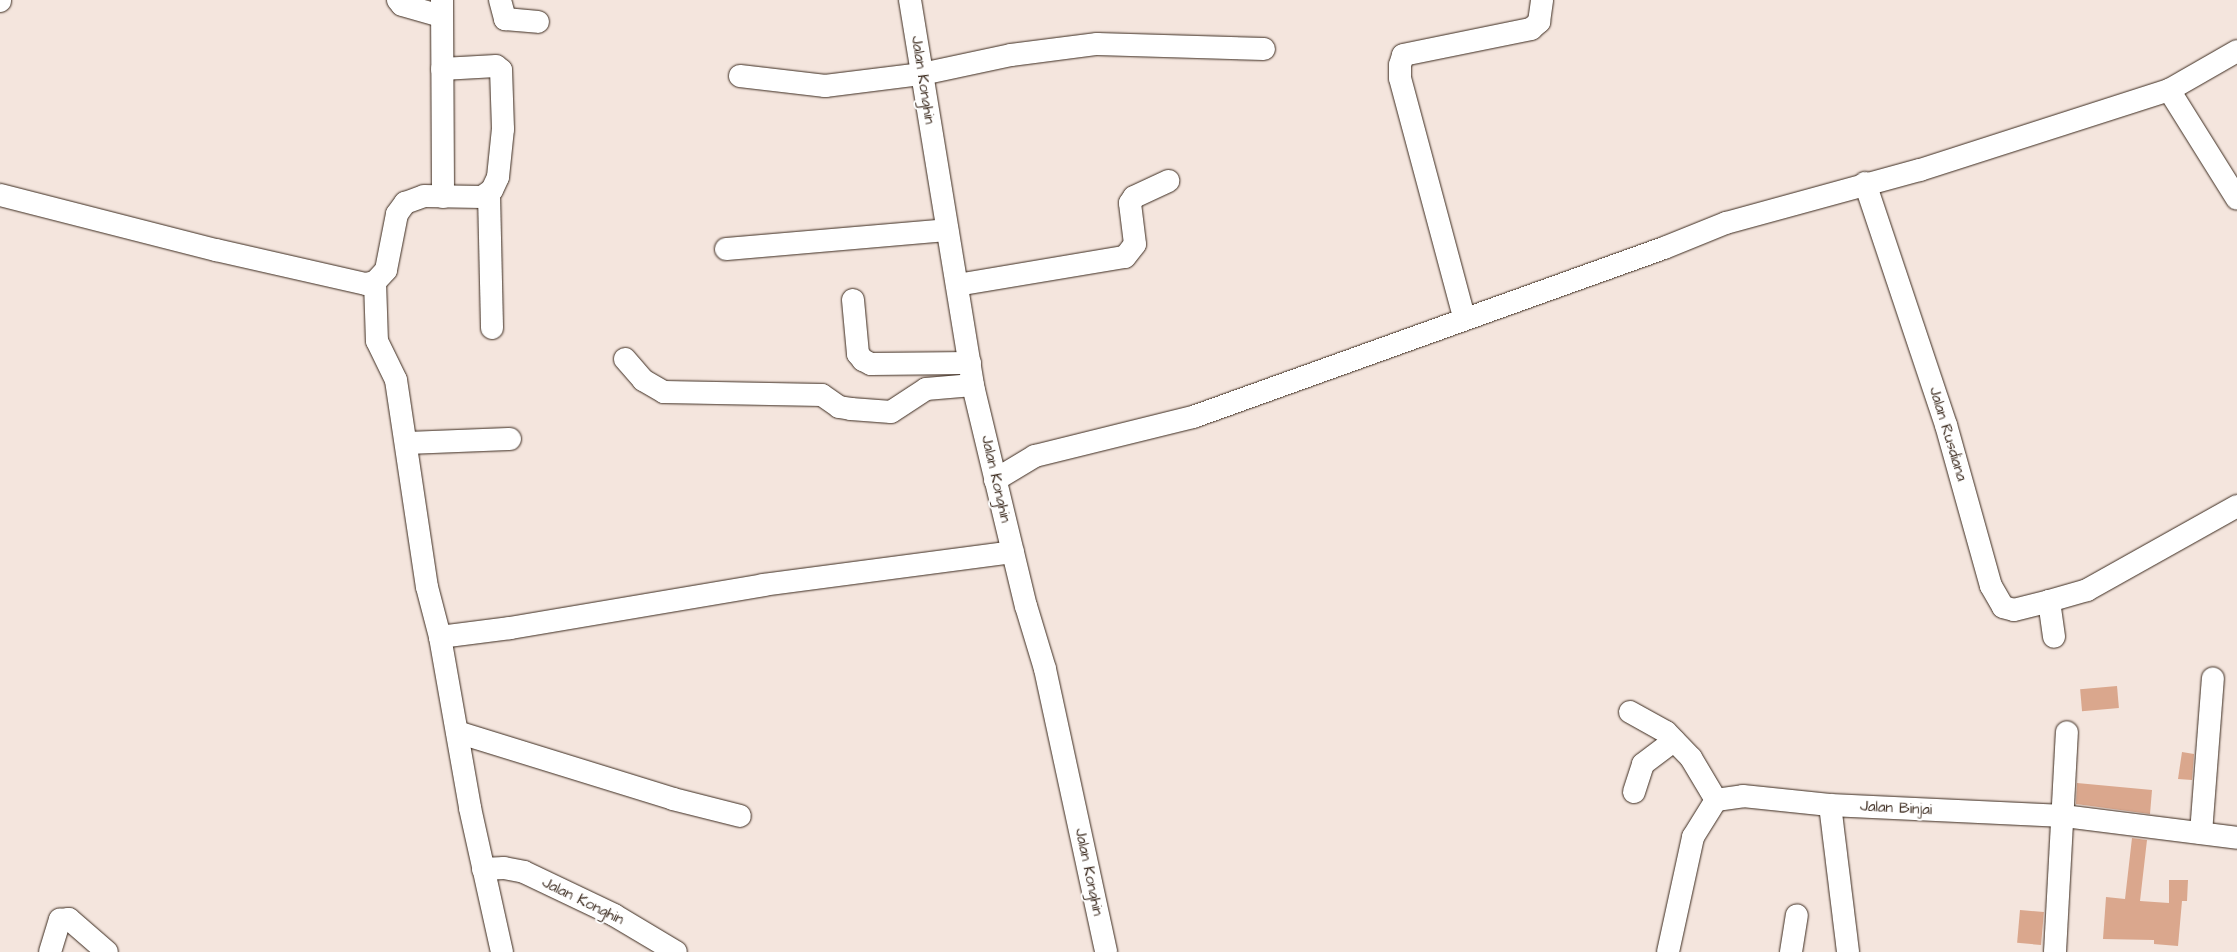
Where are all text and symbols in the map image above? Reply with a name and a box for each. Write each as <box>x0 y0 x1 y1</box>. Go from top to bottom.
street label: Jalan Konghin <box>907 35 939 125</box>
street label: Jalan Rusdiana <box>1925 385 1971 483</box>
street label: Jalan Konghin <box>977 434 1015 524</box>
street label: Jalan Binjai <box>1860 797 1932 819</box>
street label: Jalan Konghin <box>1071 827 1107 917</box>
street label: Jalan Konghin <box>539 873 627 929</box>

